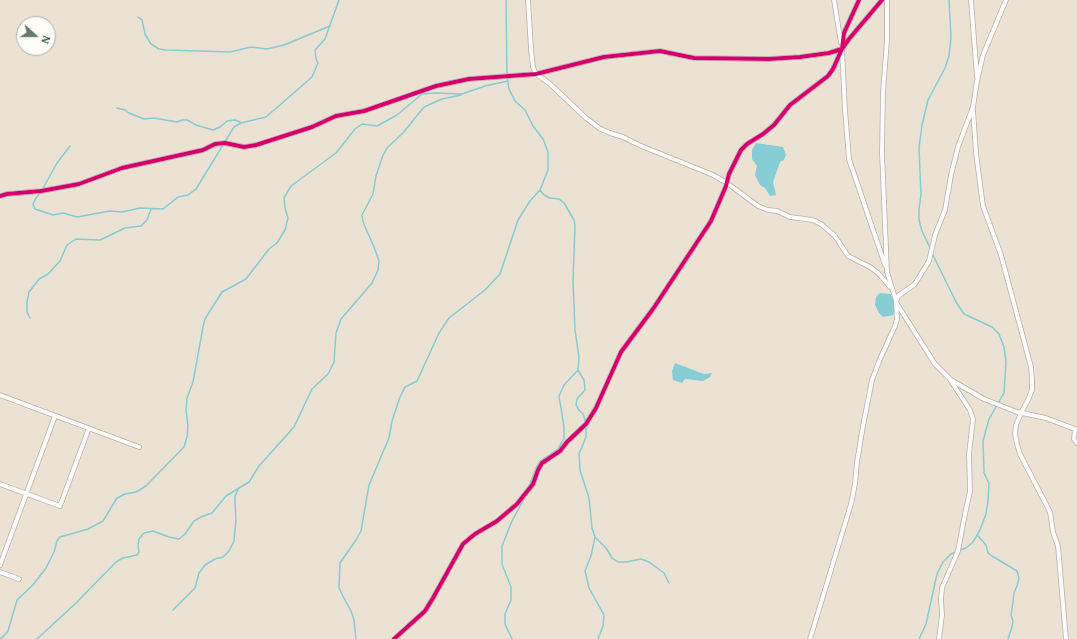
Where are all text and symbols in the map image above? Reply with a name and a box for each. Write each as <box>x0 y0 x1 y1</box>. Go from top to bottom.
north arrow <box>16 16 56 56</box>
text: N <box>37 34 55 46</box>

